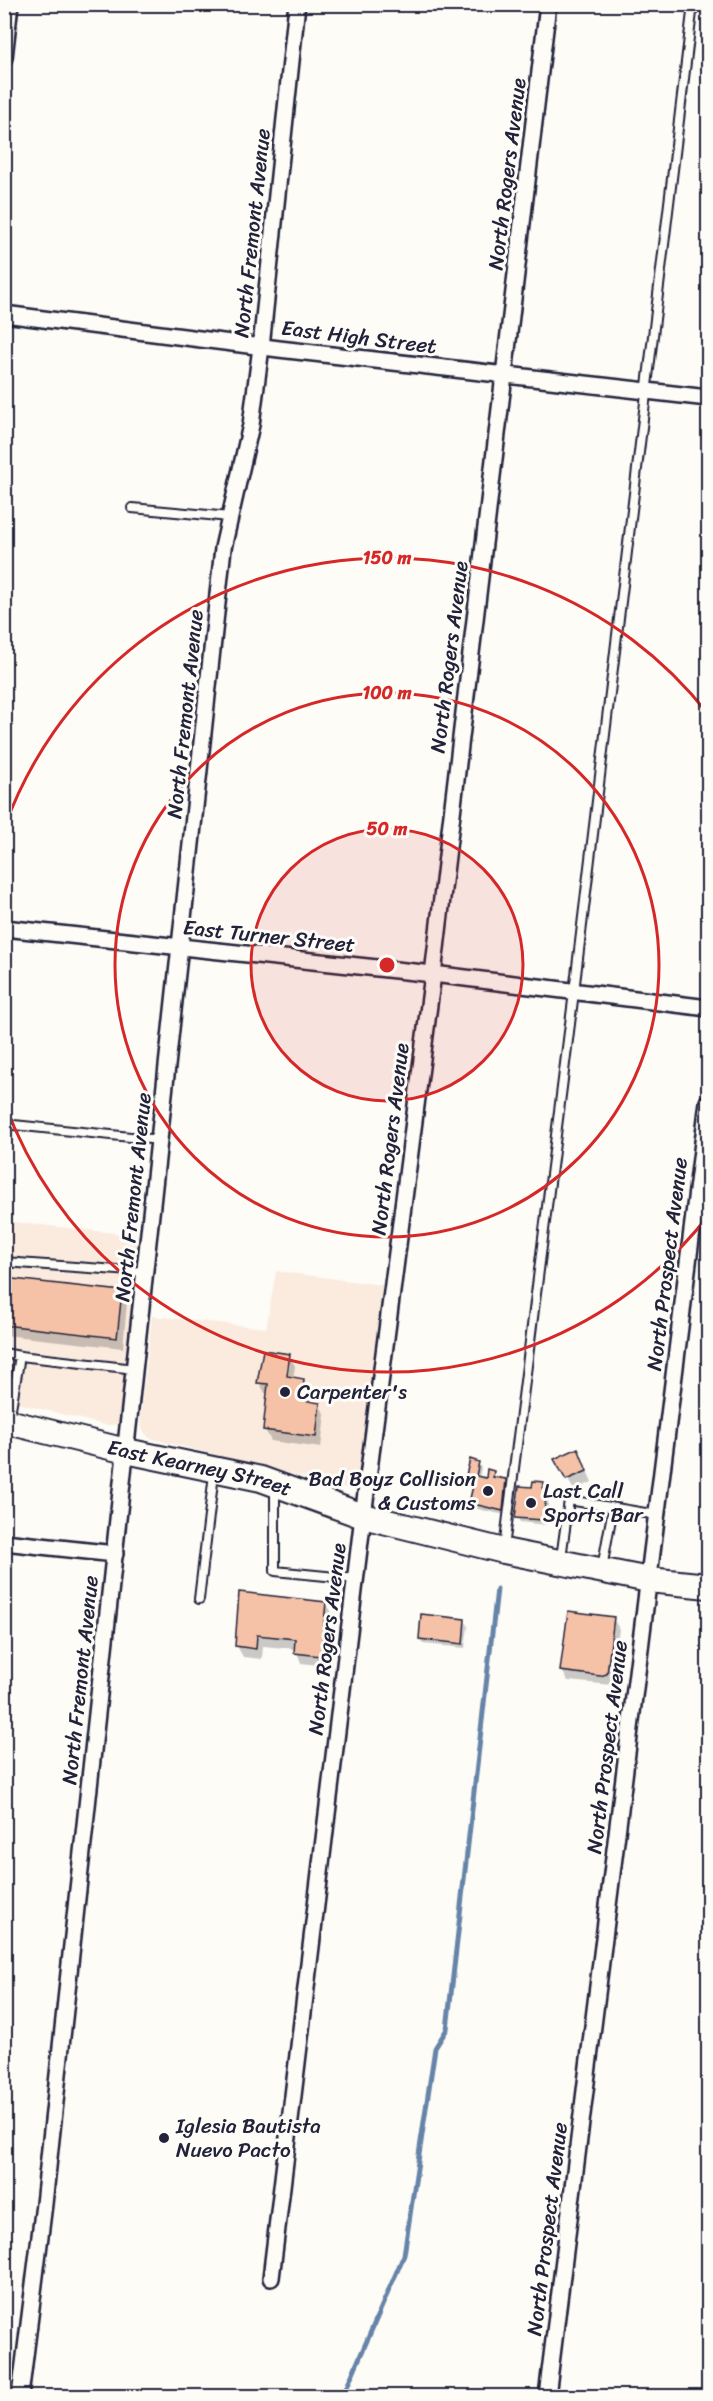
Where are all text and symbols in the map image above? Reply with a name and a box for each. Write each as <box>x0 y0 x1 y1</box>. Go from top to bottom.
street label: North Rogers Avenue <box>476 76 538 272</box>
street label: North Fremont Avenue <box>222 126 282 340</box>
street label: East High Street <box>279 309 439 365</box>
text: 150 m <box>363 542 411 574</box>
street label: North Rogers Avenue <box>418 559 480 755</box>
street label: North Fremont Avenue <box>155 607 215 821</box>
text: 100 m <box>363 677 412 709</box>
text: 50 m <box>367 813 408 845</box>
street label: East Turner Street <box>181 908 357 964</box>
centre of rings <box>377 955 397 975</box>
street label: North Rogers Avenue <box>359 1041 421 1237</box>
street label: North Fremont Avenue <box>103 1090 163 1304</box>
street label: North Prospect Avenue <box>635 1155 699 1373</box>
place label: Carpenter's <box>297 1373 407 1411</box>
marker: Carpenter's <box>278 1385 292 1399</box>
street label: East Kearney Street <box>103 1428 297 1508</box>
place label: Bad Boyz Collision & Customs <box>308 1460 476 1522</box>
place label: Last Call Sports Bar <box>543 1472 644 1534</box>
marker: Bad Boyz Collision & Customs <box>481 1484 495 1498</box>
marker: Last Call Sports Bar <box>524 1496 538 1510</box>
street label: North Rogers Avenue <box>296 1541 358 1737</box>
street label: North Fremont Avenue <box>50 1573 110 1787</box>
street label: North Prospect Avenue <box>575 1638 639 1856</box>
place label: Iglesia Bautista Nuevo Pacto <box>175 2107 321 2169</box>
street label: North Prospect Avenue <box>515 2120 579 2338</box>
marker: Iglesia Bautista Nuevo Pacto <box>157 2131 171 2145</box>

